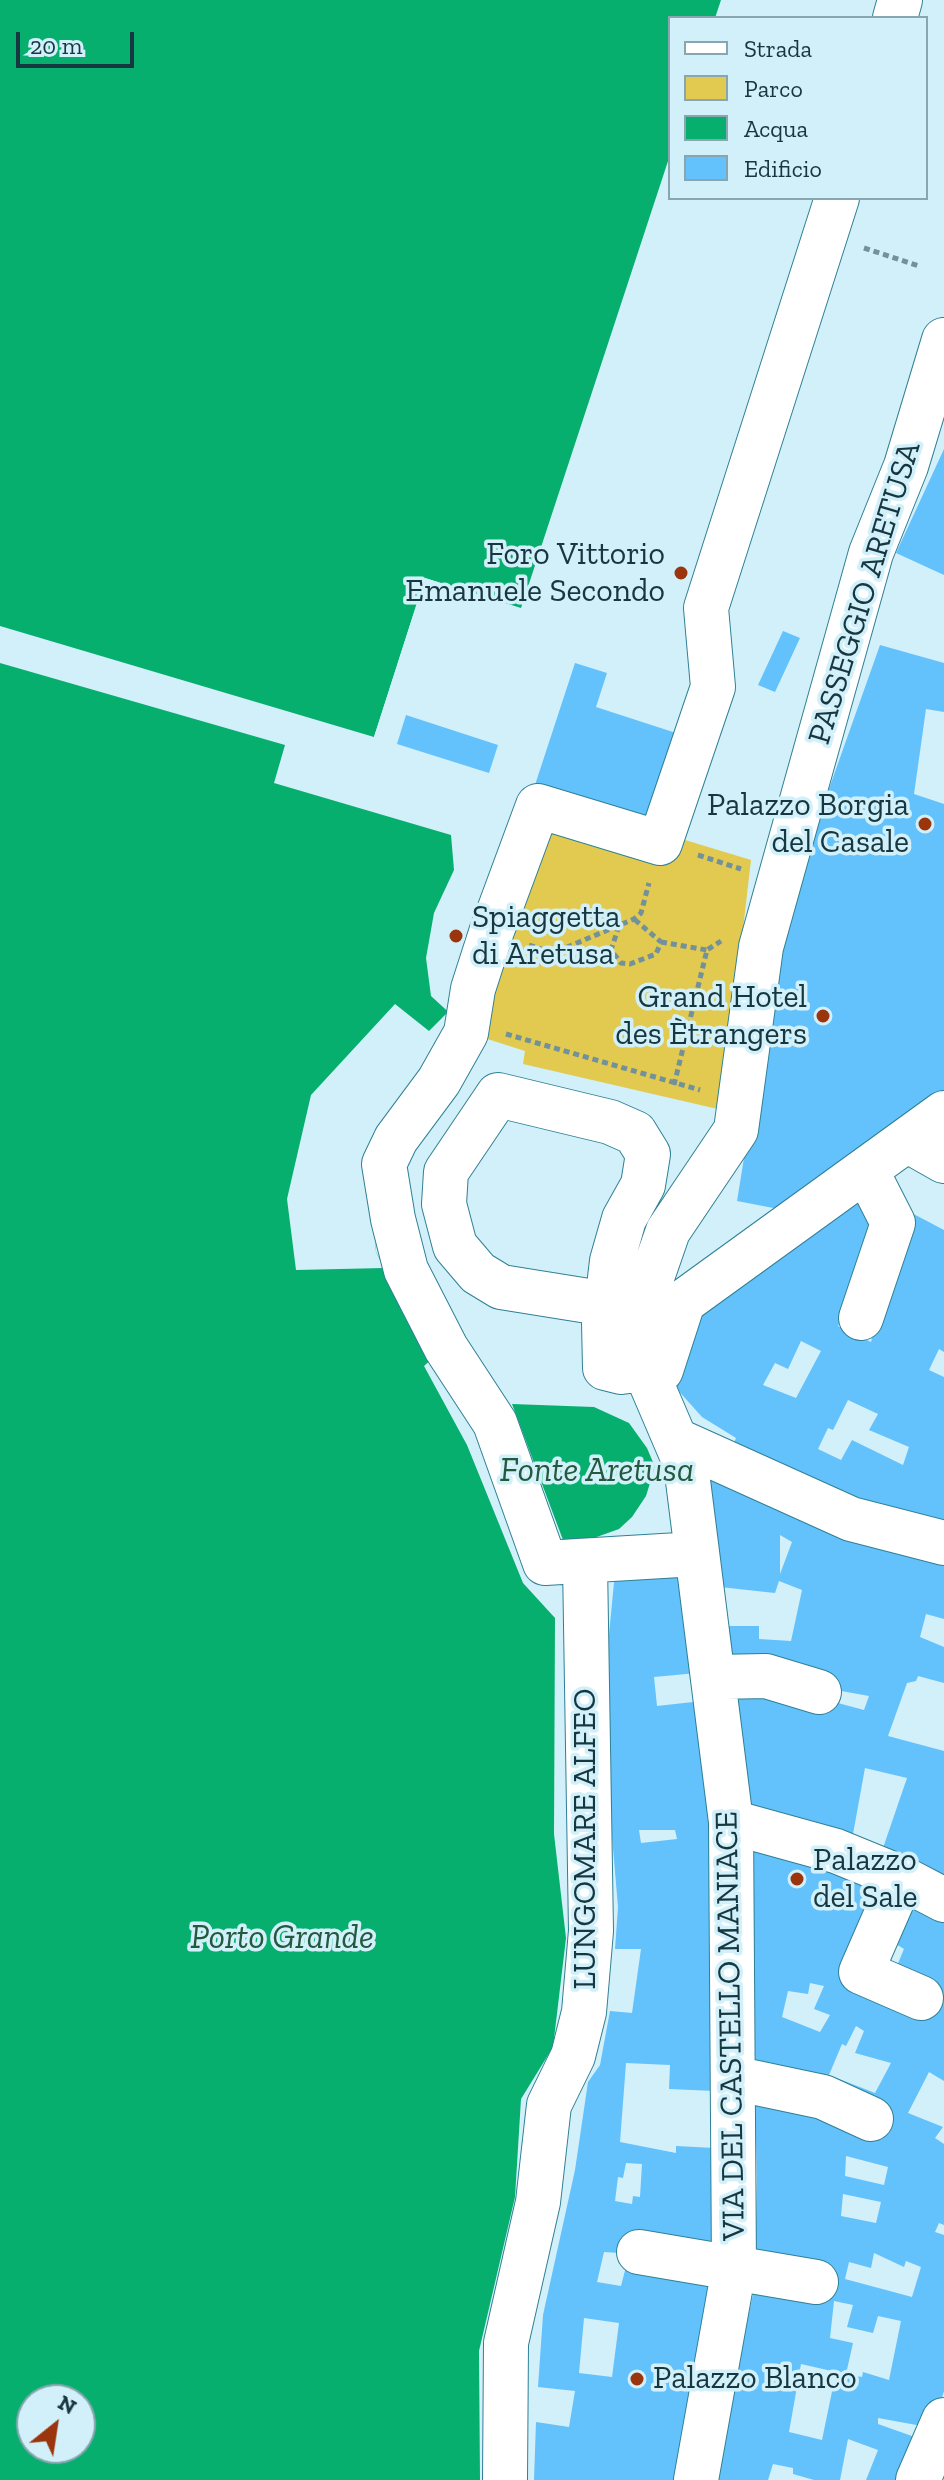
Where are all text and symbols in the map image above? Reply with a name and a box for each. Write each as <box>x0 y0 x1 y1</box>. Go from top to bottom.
scale bar <box>20 16 138 66</box>
legend <box>668 16 928 200</box>
text: 20 m <box>30 31 82 60</box>
text: Strada <box>744 34 812 63</box>
text: Parco <box>744 74 803 103</box>
text: Acqua <box>744 114 808 143</box>
text: Edificio <box>744 154 822 183</box>
street label: PASSEGGIO ARETUSA <box>801 437 929 749</box>
place label: Foro Vittorio Emanuele Secondo <box>405 536 665 611</box>
marker: Foro Vittorio Emanuele Secondo <box>672 564 690 582</box>
place label: Palazzo Borgia del Casale <box>707 787 909 862</box>
marker: Palazzo Borgia del Casale <box>916 815 934 833</box>
place label: Spiaggetta di Aretusa <box>472 899 620 974</box>
marker: Spiaggetta di Aretusa <box>447 927 465 945</box>
place label: Grand Hotel des Ètrangers <box>615 979 807 1054</box>
marker: Grand Hotel des Ètrangers <box>814 1007 832 1025</box>
water label: Fonte Aretusa <box>500 1451 694 1491</box>
street label: LUNGOMARE ALFEO <box>567 1688 605 1990</box>
street label: VIA DEL CASTELLO MANIACE <box>708 1811 754 2241</box>
place label: Palazzo del Sale <box>813 1842 917 1917</box>
marker: Palazzo del Sale <box>788 1870 806 1888</box>
water label: Porto Grande <box>190 1918 374 1958</box>
place label: Palazzo Blanco <box>653 2360 857 2398</box>
marker: Palazzo Blanco <box>628 2370 646 2388</box>
north arrow <box>16 2384 96 2464</box>
text: N <box>53 2389 81 2420</box>

